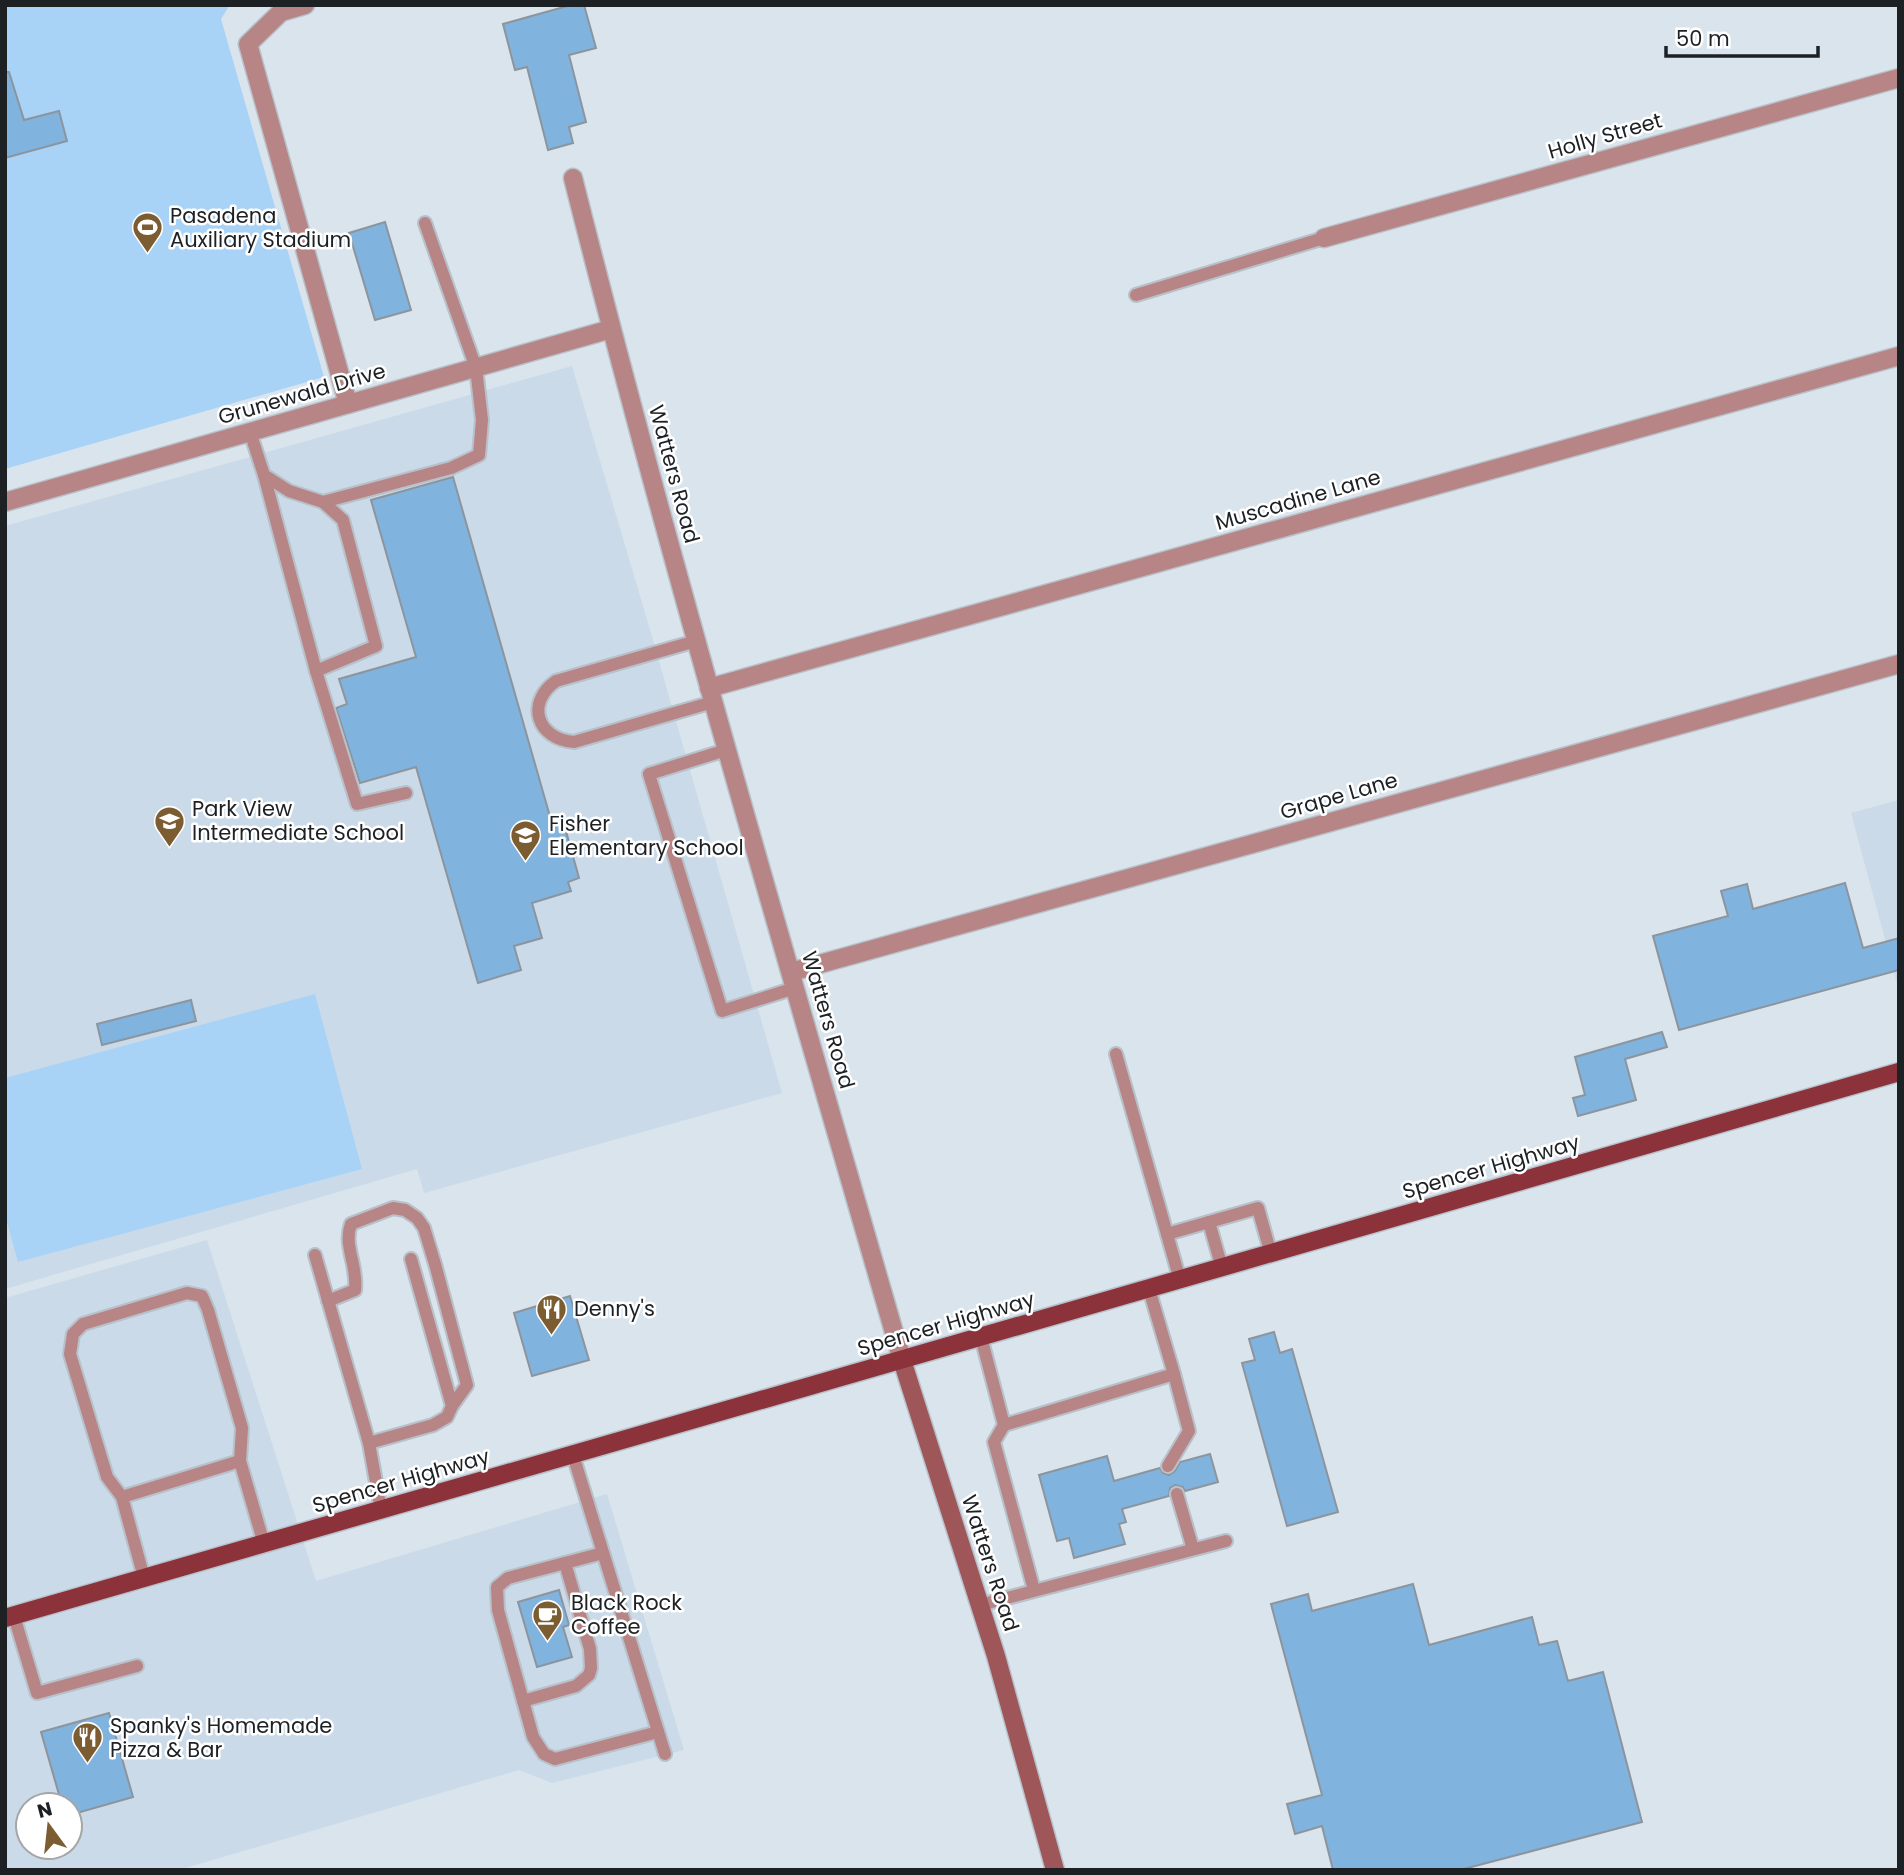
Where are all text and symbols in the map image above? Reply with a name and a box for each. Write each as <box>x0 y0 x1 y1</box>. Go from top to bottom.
scale bar <box>1666 14 1818 58</box>
text: 50 m <box>1676 24 1730 53</box>
street label: Holly Street <box>1545 105 1665 166</box>
place label: Pasadena Auxiliary Stadium <box>170 201 351 254</box>
sports icon: Pasadena Auxiliary Stadium <box>130 211 164 255</box>
street label: Grunewald Drive <box>215 356 389 431</box>
street label: Watters Road <box>642 402 707 546</box>
street label: Muscadine Lane <box>1212 462 1384 537</box>
street label: Grape Lane <box>1277 765 1401 826</box>
place label: Park View Intermediate School <box>192 794 404 847</box>
school or university icon: Park View Intermediate School <box>152 804 186 848</box>
place label: Fisher Elementary School <box>549 809 744 862</box>
school or university icon: Fisher Elementary School <box>509 819 543 863</box>
street label: Watters Road <box>795 948 862 1092</box>
street label: Spencer Highway <box>1399 1127 1583 1206</box>
street label: Spencer Highway <box>854 1284 1038 1363</box>
restaurant icon: Denny's <box>534 1292 568 1336</box>
place label: Denny's <box>574 1294 655 1323</box>
street label: Spencer Highway <box>309 1441 493 1520</box>
street label: Watters Road <box>955 1491 1026 1635</box>
place label: Black Rock Coffee <box>571 1588 682 1641</box>
cafe icon: Black Rock Coffee <box>531 1598 565 1642</box>
place label: Spanky's Homemade Pizza & Bar <box>110 1711 332 1764</box>
restaurant icon: Spanky's Homemade Pizza & Bar <box>70 1721 104 1765</box>
north arrow <box>14 1791 84 1861</box>
text: N <box>34 1795 55 1825</box>

